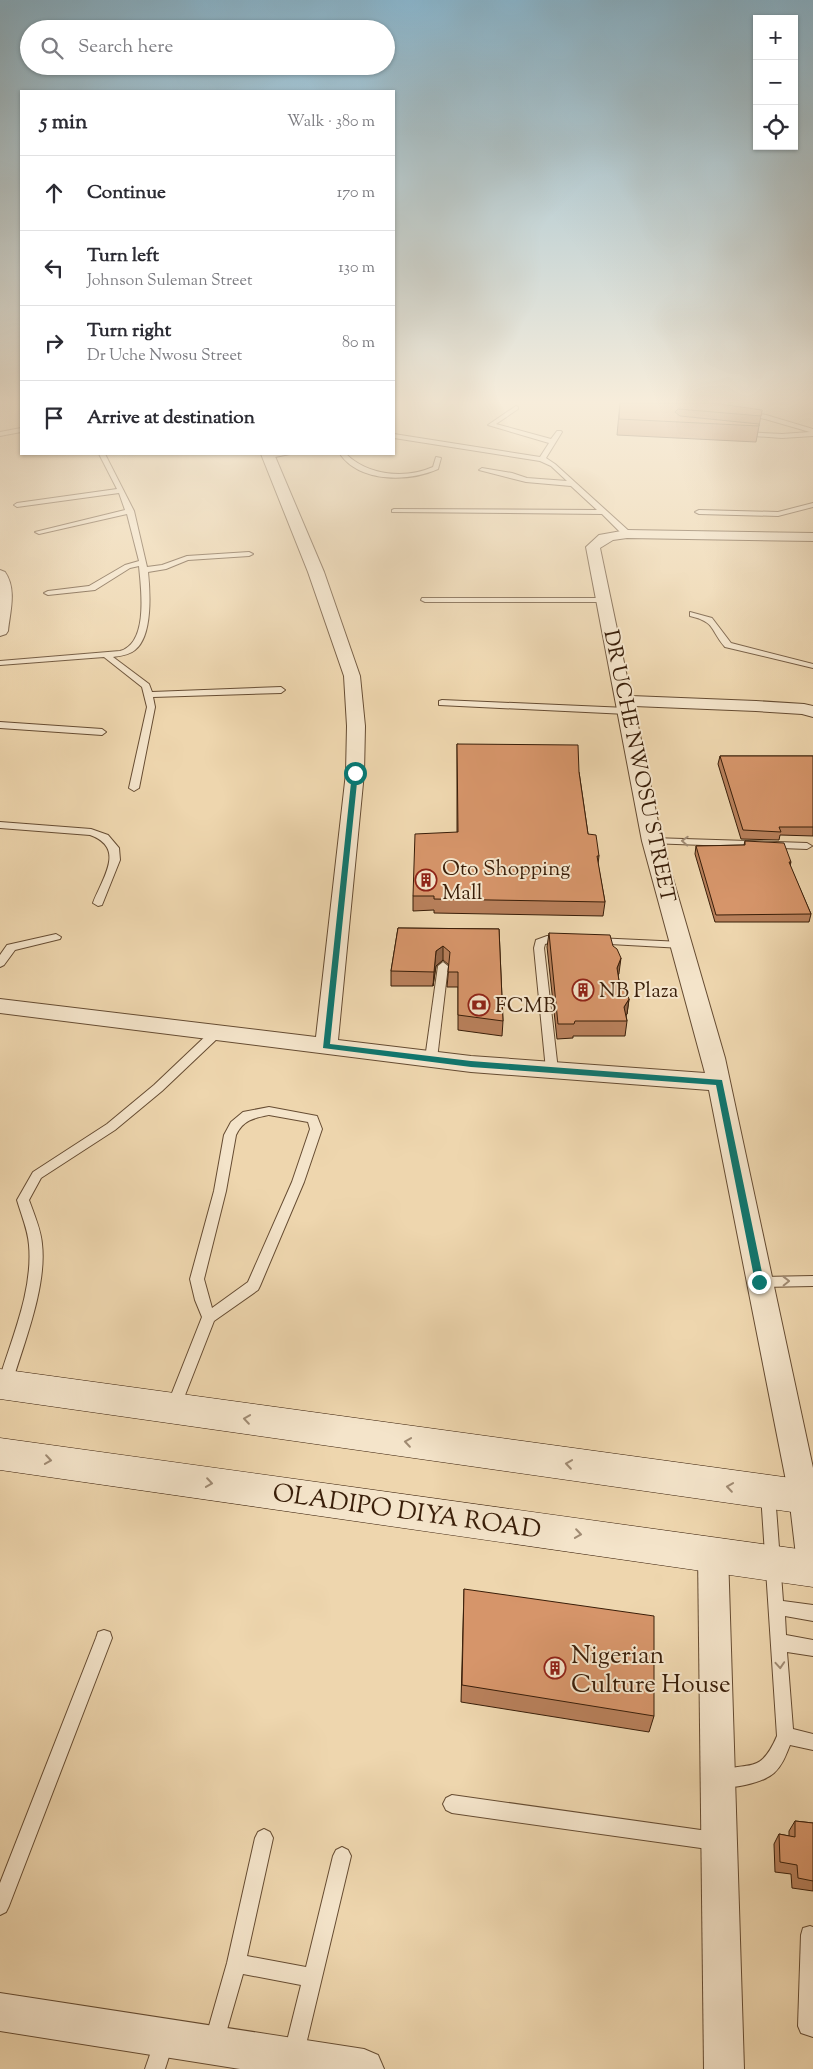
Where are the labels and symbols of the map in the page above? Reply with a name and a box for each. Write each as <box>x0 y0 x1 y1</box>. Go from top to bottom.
street label: DR UCHE NWOSU STREET <box>594 627 682 906</box>
route start <box>344 762 367 785</box>
one-way arrow <box>681 836 689 847</box>
place label: Oto Shopping Mall <box>442 855 570 909</box>
building icon: Oto Shopping Mall <box>414 868 438 892</box>
place label: NB Plaza <box>599 977 679 1007</box>
building icon: NB Plaza <box>571 978 595 1002</box>
place label: FCMB <box>495 992 556 1022</box>
bank icon: FCMB <box>467 993 491 1017</box>
route end <box>748 1271 771 1294</box>
one-way arrow <box>782 1275 790 1286</box>
one-way arrow <box>243 1414 251 1425</box>
one-way arrow <box>404 1437 412 1447</box>
one-way arrow <box>44 1455 53 1465</box>
one-way arrow <box>565 1459 573 1470</box>
street label: OLADIPO DIYA ROAD <box>270 1476 543 1550</box>
one-way arrow <box>206 1477 214 1488</box>
one-way arrow <box>726 1482 734 1493</box>
one-way arrow <box>574 1528 582 1539</box>
place label: Nigerian Culture House <box>571 1639 731 1704</box>
building icon: Nigerian Culture House <box>543 1656 567 1680</box>
one-way arrow <box>774 1661 785 1669</box>

